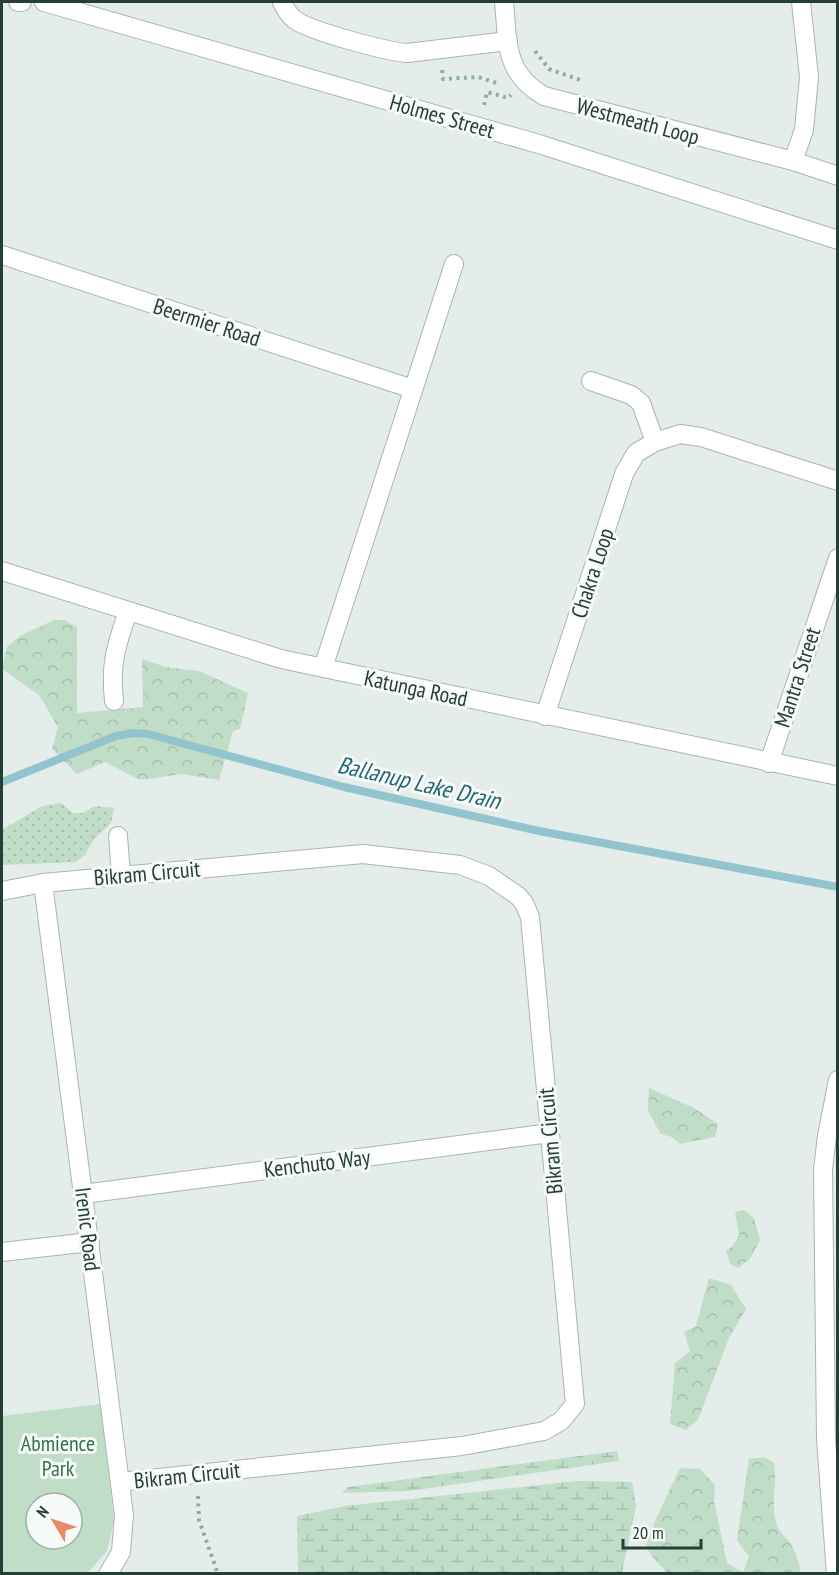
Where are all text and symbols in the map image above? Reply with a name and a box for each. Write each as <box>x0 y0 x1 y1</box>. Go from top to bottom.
street label: Holmes Street <box>386 88 498 144</box>
street label: Westmeath Loop <box>574 91 702 151</box>
street label: Beermier Road <box>150 292 264 352</box>
street label: Chakra Loop <box>564 524 620 622</box>
street label: Mantra Street <box>768 623 826 731</box>
street label: Katunga Road <box>362 663 470 713</box>
water label: Ballanup Lake Drain <box>335 749 505 817</box>
street label: Bikram Circuit <box>93 854 201 892</box>
street label: Bikram Circuit <box>531 1087 569 1195</box>
street label: Kenchuto Way <box>262 1143 372 1183</box>
street label: Irenic Road <box>69 1185 107 1273</box>
park label: Abmience Park <box>21 1429 95 1482</box>
street label: Bikram Circuit <box>133 1456 241 1494</box>
north arrow <box>24 1491 84 1551</box>
text: N <box>32 1502 53 1521</box>
scale bar <box>623 1512 701 1550</box>
text: 20 m <box>632 1521 664 1544</box>

